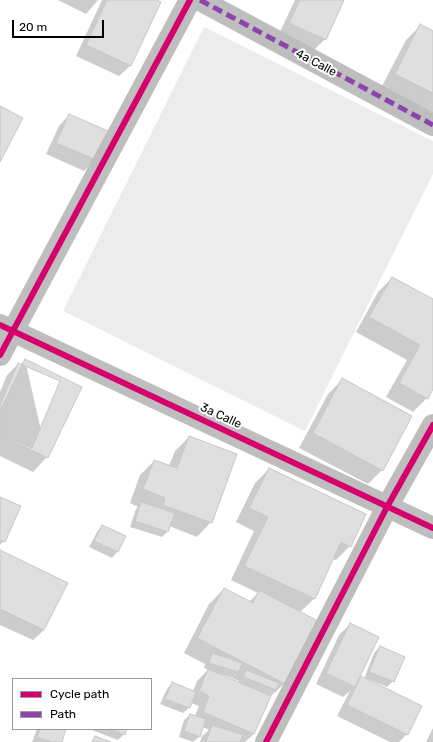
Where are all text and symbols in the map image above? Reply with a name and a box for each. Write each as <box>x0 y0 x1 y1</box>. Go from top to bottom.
scale bar <box>14 12 106 38</box>
text: 20 m <box>19 20 47 34</box>
street label: 4a Calle <box>293 46 339 80</box>
street label: 3a Calle <box>198 400 244 432</box>
legend <box>12 678 152 730</box>
text: Cycle path <box>50 687 109 701</box>
text: Path <box>50 707 76 721</box>

